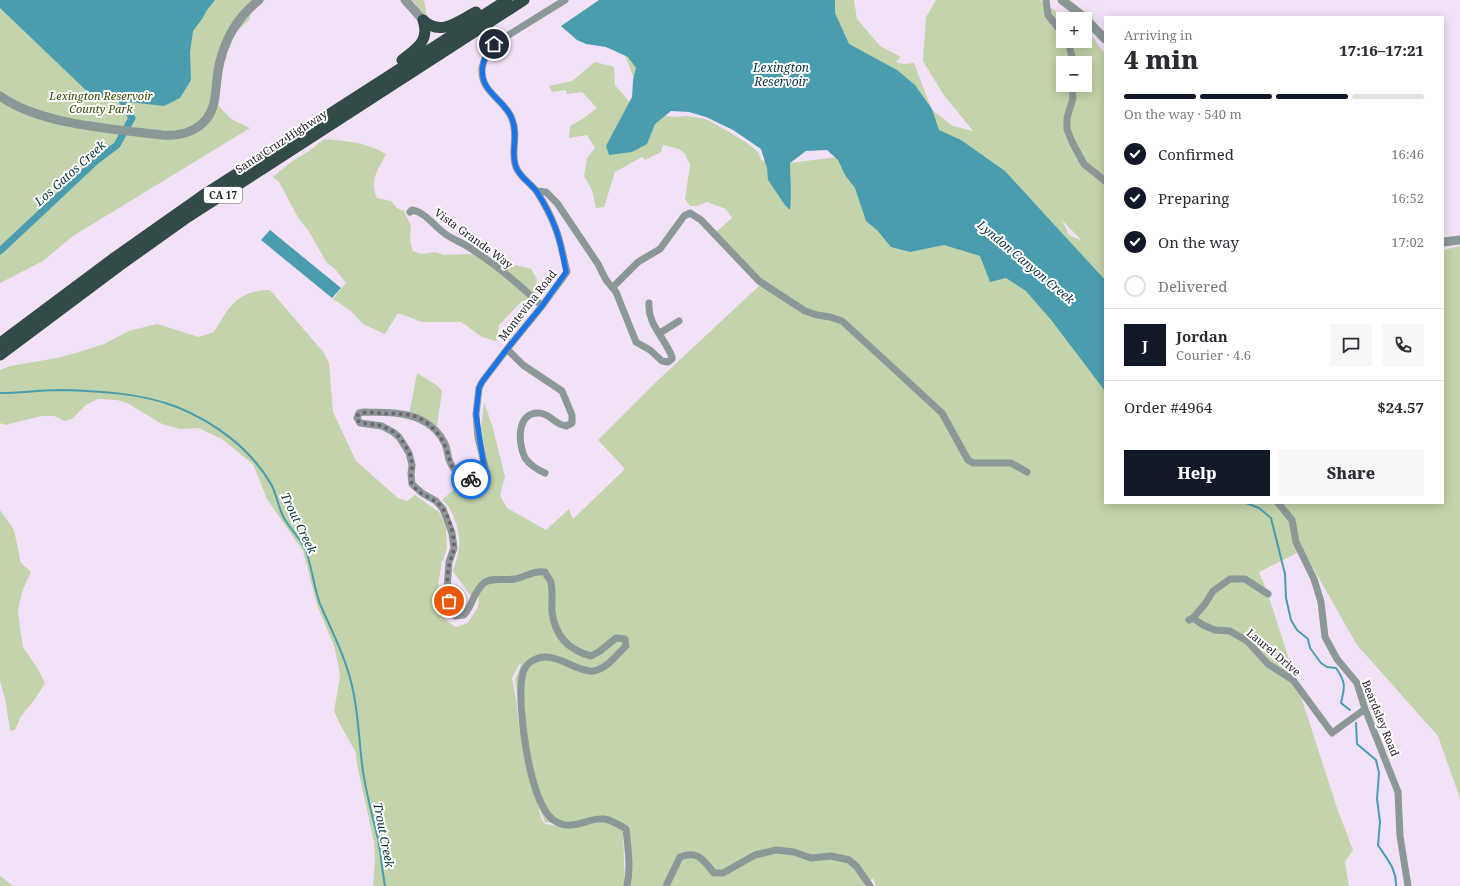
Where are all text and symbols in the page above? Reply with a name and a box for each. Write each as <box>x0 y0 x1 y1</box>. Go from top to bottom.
map controls <box>1056 12 1092 92</box>
button: + <box>1056 12 1092 48</box>
text: Arriving in <box>1124 26 1193 44</box>
pin <box>477 27 511 61</box>
icon: home <box>483 33 505 55</box>
text: 17:16–17:21 <box>1339 40 1424 60</box>
text: 4 min <box>1124 41 1199 77</box>
button: − <box>1056 56 1092 92</box>
water label: Lexington Reservoir <box>752 59 809 90</box>
park label: Lexington Reservoir County Park <box>48 88 153 116</box>
street label: Santa Cruz Highway <box>232 105 330 176</box>
text: On the way · 540 m <box>1124 105 1242 123</box>
water label: Los Gatos Creek <box>30 136 110 210</box>
icon: check <box>1124 143 1146 165</box>
text: Confirmed <box>1158 144 1234 164</box>
text: 16:46 <box>1391 145 1424 163</box>
road number: CA 17 <box>204 187 242 203</box>
icon: check <box>1124 187 1146 209</box>
text: Preparing <box>1158 188 1229 208</box>
text: 16:52 <box>1391 189 1424 207</box>
street label: Vista Grande Way <box>432 204 517 272</box>
water label: Lyndon Canyon Creek <box>973 216 1079 308</box>
icon: check <box>1124 231 1146 253</box>
text: On the way <box>1158 232 1239 252</box>
text: 17:02 <box>1391 233 1424 251</box>
street label: Montevina Road <box>495 266 560 344</box>
text: Delivered <box>1158 276 1227 296</box>
button: chat <box>1330 324 1372 366</box>
button: phone <box>1382 324 1424 366</box>
text: Jordan <box>1176 326 1228 346</box>
text: J <box>1142 335 1148 355</box>
text: Courier · 4.6 <box>1176 346 1251 364</box>
text: Order #4964 <box>1124 397 1212 417</box>
text: $24.57 <box>1377 397 1424 417</box>
button: Help <box>1124 450 1270 496</box>
button: Share <box>1278 450 1424 496</box>
courier <box>451 459 491 499</box>
icon: bike <box>460 468 482 490</box>
water label: Trout Creek <box>277 490 322 557</box>
pin <box>432 584 466 618</box>
icon: bag <box>438 590 460 612</box>
street label: Laurel Drive <box>1244 625 1304 679</box>
street label: Beardsley Road <box>1359 678 1403 759</box>
water label: Trout Creek <box>369 801 399 870</box>

